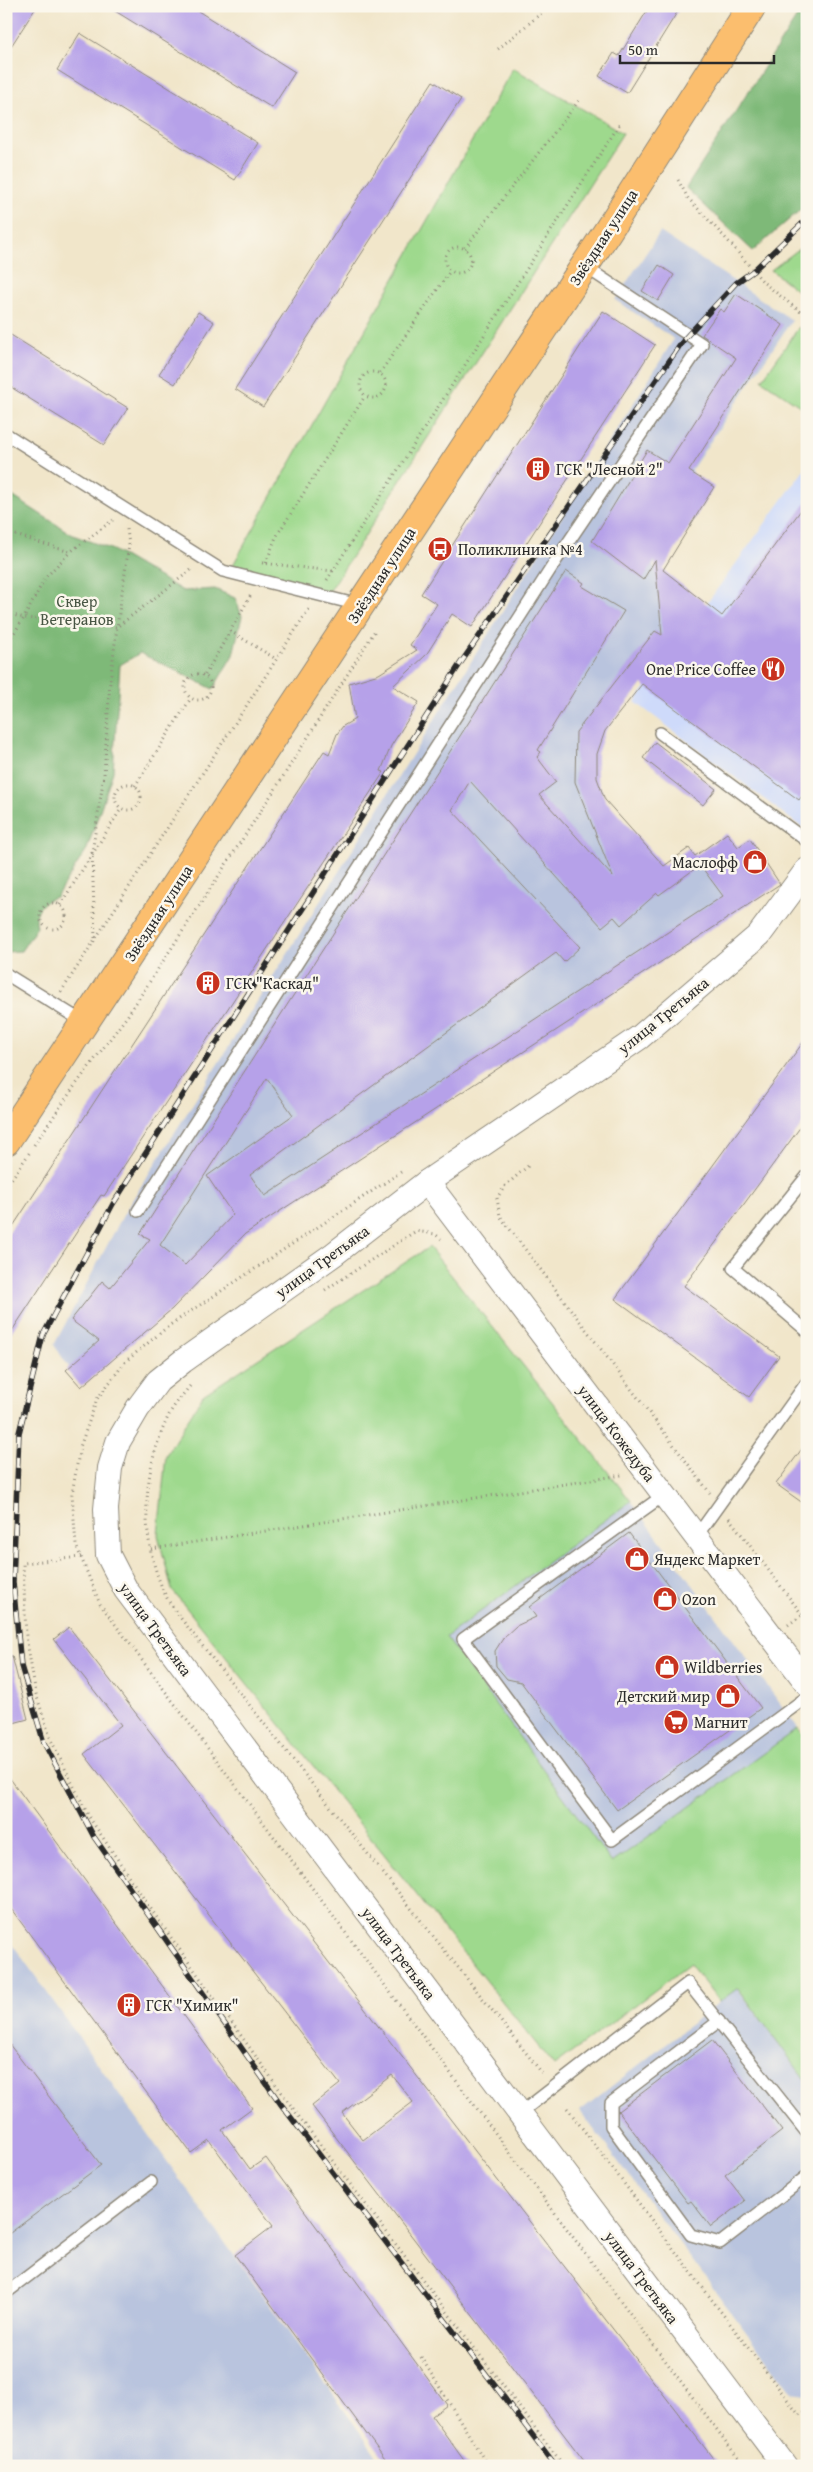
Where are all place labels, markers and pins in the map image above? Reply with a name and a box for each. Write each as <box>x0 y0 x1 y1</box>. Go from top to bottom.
building icon: ГСК "Лесной 2" <box>525 456 551 482</box>
place label: ГСК "Лесной 2" <box>556 457 663 481</box>
bus stop icon: Поликлиника №4 <box>427 536 453 562</box>
place label: Поликлиника №4 <box>458 537 583 561</box>
restaurant icon: One Price Coffee <box>760 656 786 682</box>
place label: One Price Coffee <box>646 657 756 681</box>
shop icon: Маслофф <box>742 849 768 875</box>
place label: Маслофф <box>672 850 738 874</box>
building icon: ГСК "Каскад" <box>195 970 221 996</box>
place label: ГСК "Каскад" <box>226 971 319 995</box>
shop icon: Яндекс Маркет <box>624 1546 650 1572</box>
place label: Яндекс Маркет <box>653 1547 761 1571</box>
shop icon: Ozon <box>652 1586 678 1612</box>
place label: Ozon <box>682 1587 716 1611</box>
shop icon: Wildberries <box>654 1654 680 1680</box>
place label: Wildberries <box>684 1655 762 1679</box>
shop icon: Детский мир <box>715 1683 741 1709</box>
place label: Детский мир <box>616 1684 710 1708</box>
supermarket icon: Магнит <box>663 1709 689 1735</box>
place label: Магнит <box>694 1710 748 1734</box>
building icon: ГСК "Химик" <box>116 1992 142 2018</box>
place label: ГСК "Химик" <box>146 1993 239 2017</box>

